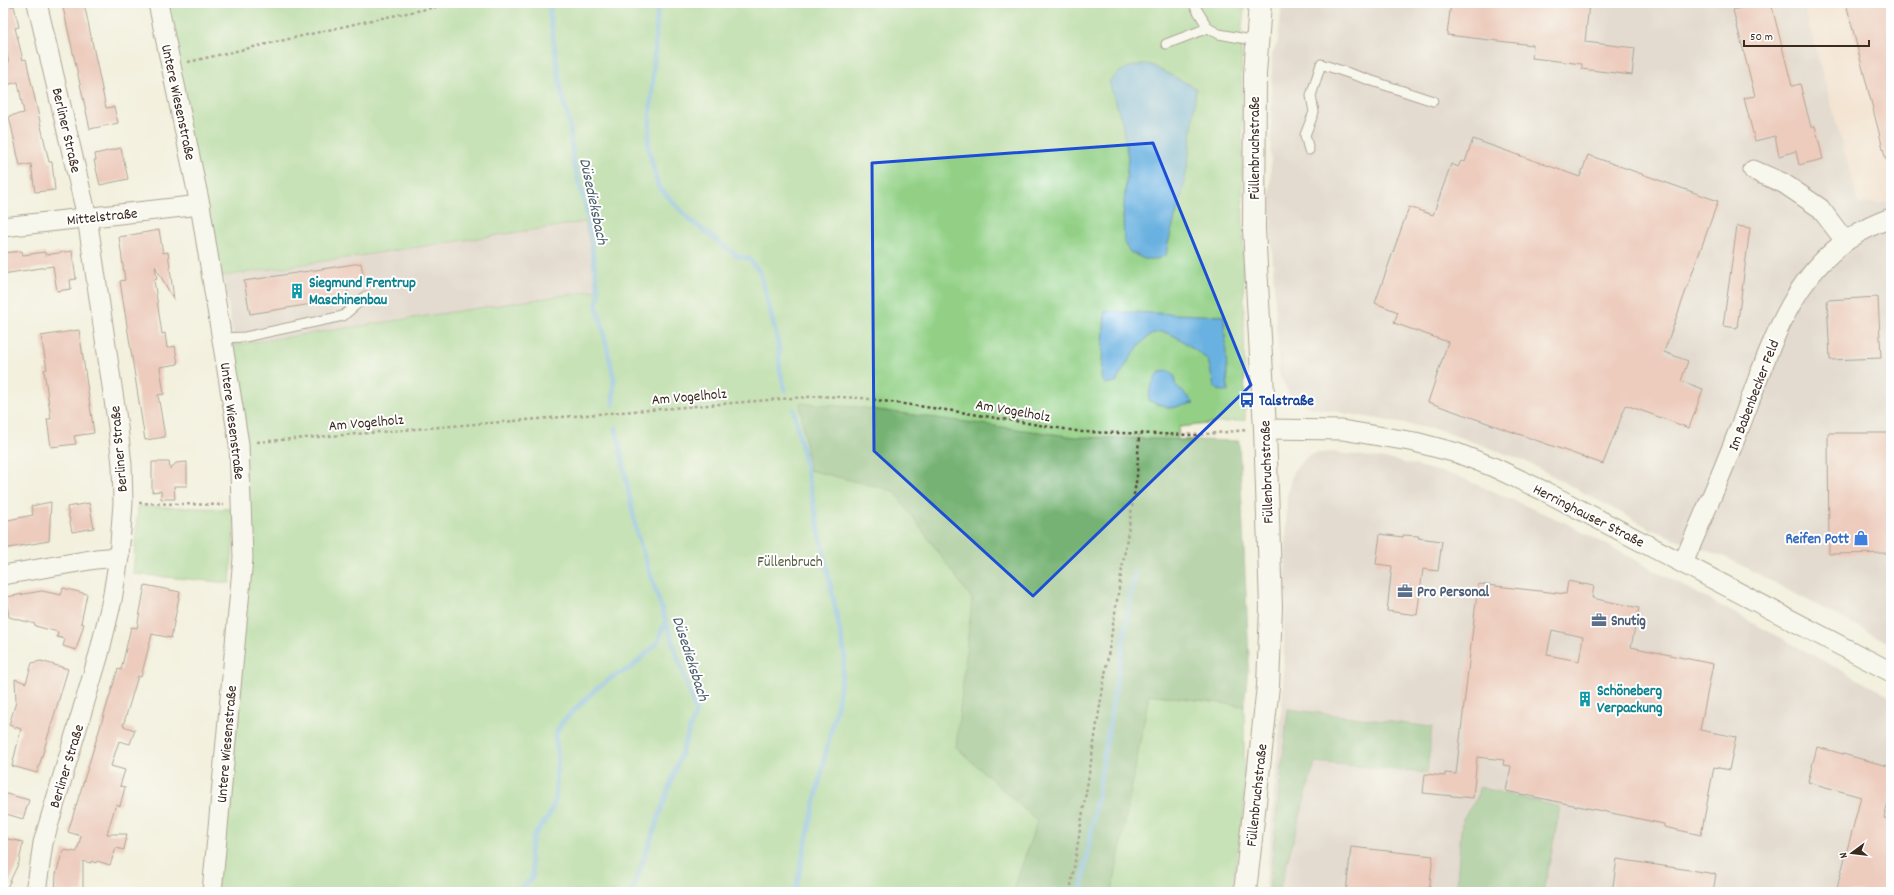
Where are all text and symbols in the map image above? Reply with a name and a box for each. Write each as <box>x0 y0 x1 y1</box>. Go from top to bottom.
scale bar <box>1744 22 1869 48</box>
text: 50 m <box>1750 29 1773 46</box>
street label: Untere Wiesenstraße <box>154 42 200 163</box>
street label: Berliner Straße <box>45 86 86 175</box>
street label: Füllenbruchstraße <box>1245 96 1267 200</box>
water label: Düsedieksbach <box>572 156 613 248</box>
street label: Mittelstraße <box>66 203 139 233</box>
place label: Siegmund Frentrup Maschinenbau <box>309 273 416 312</box>
building icon: Siegmund Frentrup Maschinenbau <box>288 282 306 300</box>
street label: Im Babenbecker Feld <box>1724 337 1786 454</box>
street label: Untere Wiesenstraße <box>213 361 249 481</box>
street label: Am Vogelholz <box>651 384 728 412</box>
bus stop icon: Talstraße <box>1238 391 1256 409</box>
place label: Talstraße <box>1259 391 1314 413</box>
street label: Am Vogelholz <box>974 395 1052 429</box>
street label: Berliner Straße <box>105 404 135 493</box>
street label: Am Vogelholz <box>328 410 405 438</box>
street label: Füllenbruchstraße <box>1255 419 1281 524</box>
street label: Herringhauser Straße <box>1529 479 1648 555</box>
place label: Reifen Pott <box>1786 529 1849 551</box>
shop icon: Reifen Pott <box>1852 529 1870 547</box>
park label: Füllenbruch <box>757 552 823 574</box>
office icon: Pro Personal <box>1396 582 1414 600</box>
place label: Pro Personal <box>1417 582 1489 604</box>
office icon: Snutig <box>1590 611 1608 629</box>
place label: Snutig <box>1611 611 1646 633</box>
water label: Düsedieksbach <box>665 613 714 705</box>
place label: Schöneberg Verpackung <box>1597 681 1663 720</box>
street label: Untere Wiesenstraße <box>212 684 244 804</box>
building icon: Schöneberg Verpackung <box>1576 690 1594 708</box>
street label: Berliner Straße <box>45 722 91 811</box>
street label: Füllenbruchstraße <box>1242 742 1274 848</box>
north arrow <box>1832 833 1872 873</box>
text: N <box>1836 850 1853 860</box>

